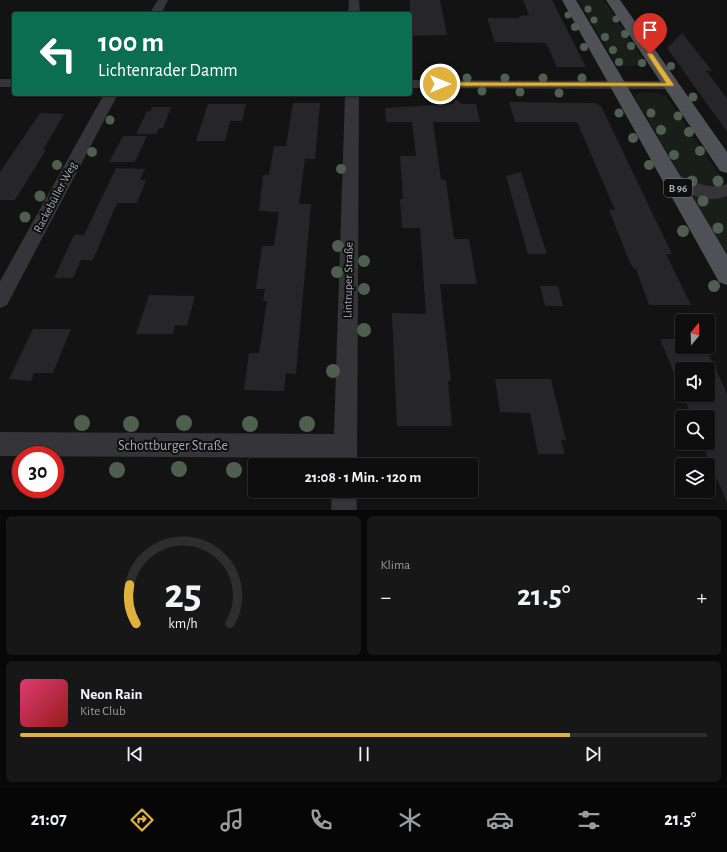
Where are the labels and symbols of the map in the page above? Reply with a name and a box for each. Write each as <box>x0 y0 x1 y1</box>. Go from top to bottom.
pin <box>633 13 667 54</box>
position arrow <box>419 63 461 105</box>
street label: Rackebüller Weg <box>31 159 79 234</box>
road number: B 96 <box>664 179 692 197</box>
street label: Lintruper Straße <box>341 242 355 318</box>
north arrow <box>675 314 715 354</box>
street label: Schottburger Straße <box>118 439 228 453</box>
speed limit sign: 30 <box>12 446 64 498</box>

